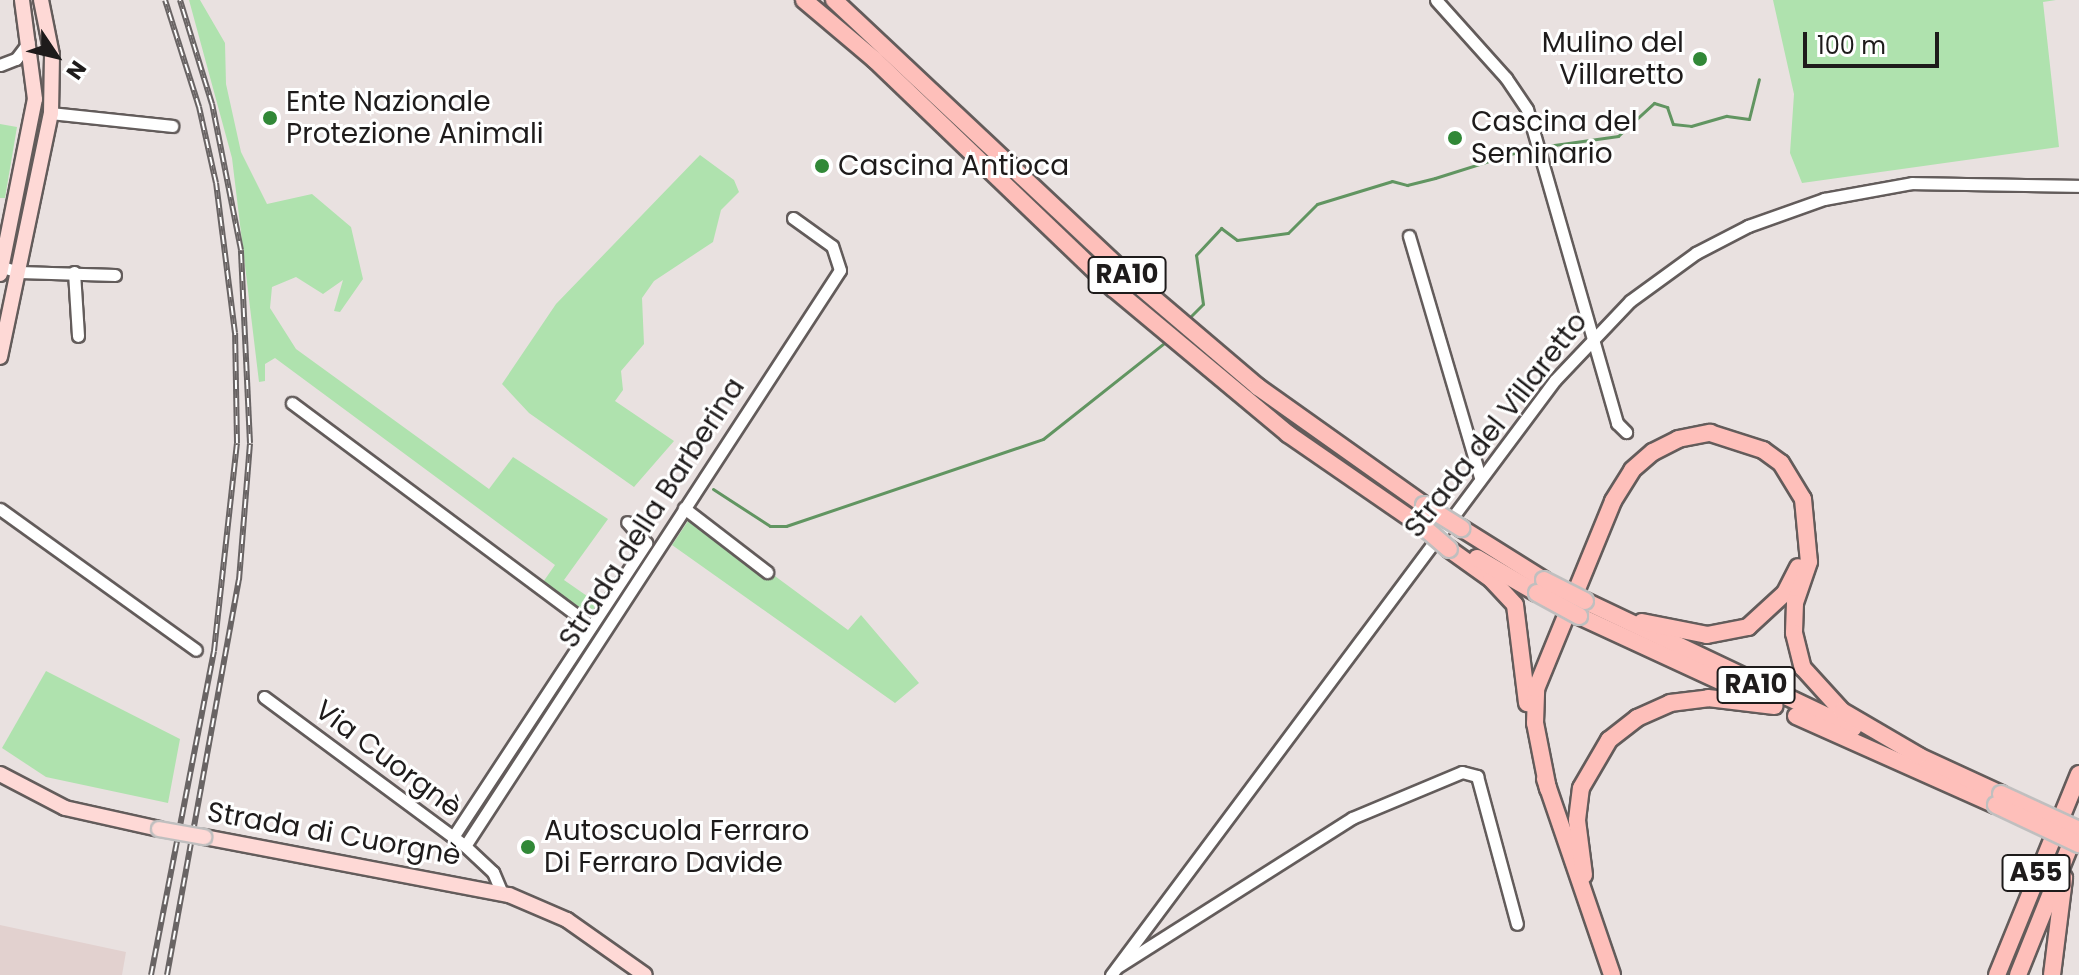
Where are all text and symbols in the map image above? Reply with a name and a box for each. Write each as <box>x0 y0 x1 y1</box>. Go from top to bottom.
north arrow <box>16 16 96 96</box>
scale bar <box>1807 16 1943 66</box>
place label: Mulino del Villaretto <box>1542 26 1684 92</box>
text: 100 m <box>1817 29 1886 62</box>
marker: Mulino del Villaretto <box>1691 50 1709 68</box>
text: N <box>59 54 94 86</box>
place label: Ente Nazionale Protezione Animali <box>286 85 544 151</box>
place label: Cascina del Seminario <box>1471 105 1638 171</box>
marker: Ente Nazionale Protezione Animali <box>261 109 279 127</box>
marker: Cascina del Seminario <box>1446 129 1464 147</box>
place label: Cascina Antioca <box>838 149 1069 183</box>
marker: Cascina Antioca <box>813 157 831 175</box>
road number: RA10 <box>1087 253 1167 297</box>
street label: Strada del Villaretto <box>1398 306 1594 544</box>
street label: Strada della Barberina <box>552 372 752 654</box>
road number: RA10 <box>1716 663 1796 707</box>
street label: Via Cuorgnè <box>308 693 468 825</box>
street label: Strada di Cuorgnè <box>205 795 463 873</box>
place label: Autoscuola Ferraro Di Ferraro Davide <box>544 814 809 880</box>
marker: Autoscuola Ferraro Di Ferraro Davide <box>519 838 537 856</box>
road number: A55 <box>2000 851 2072 895</box>

